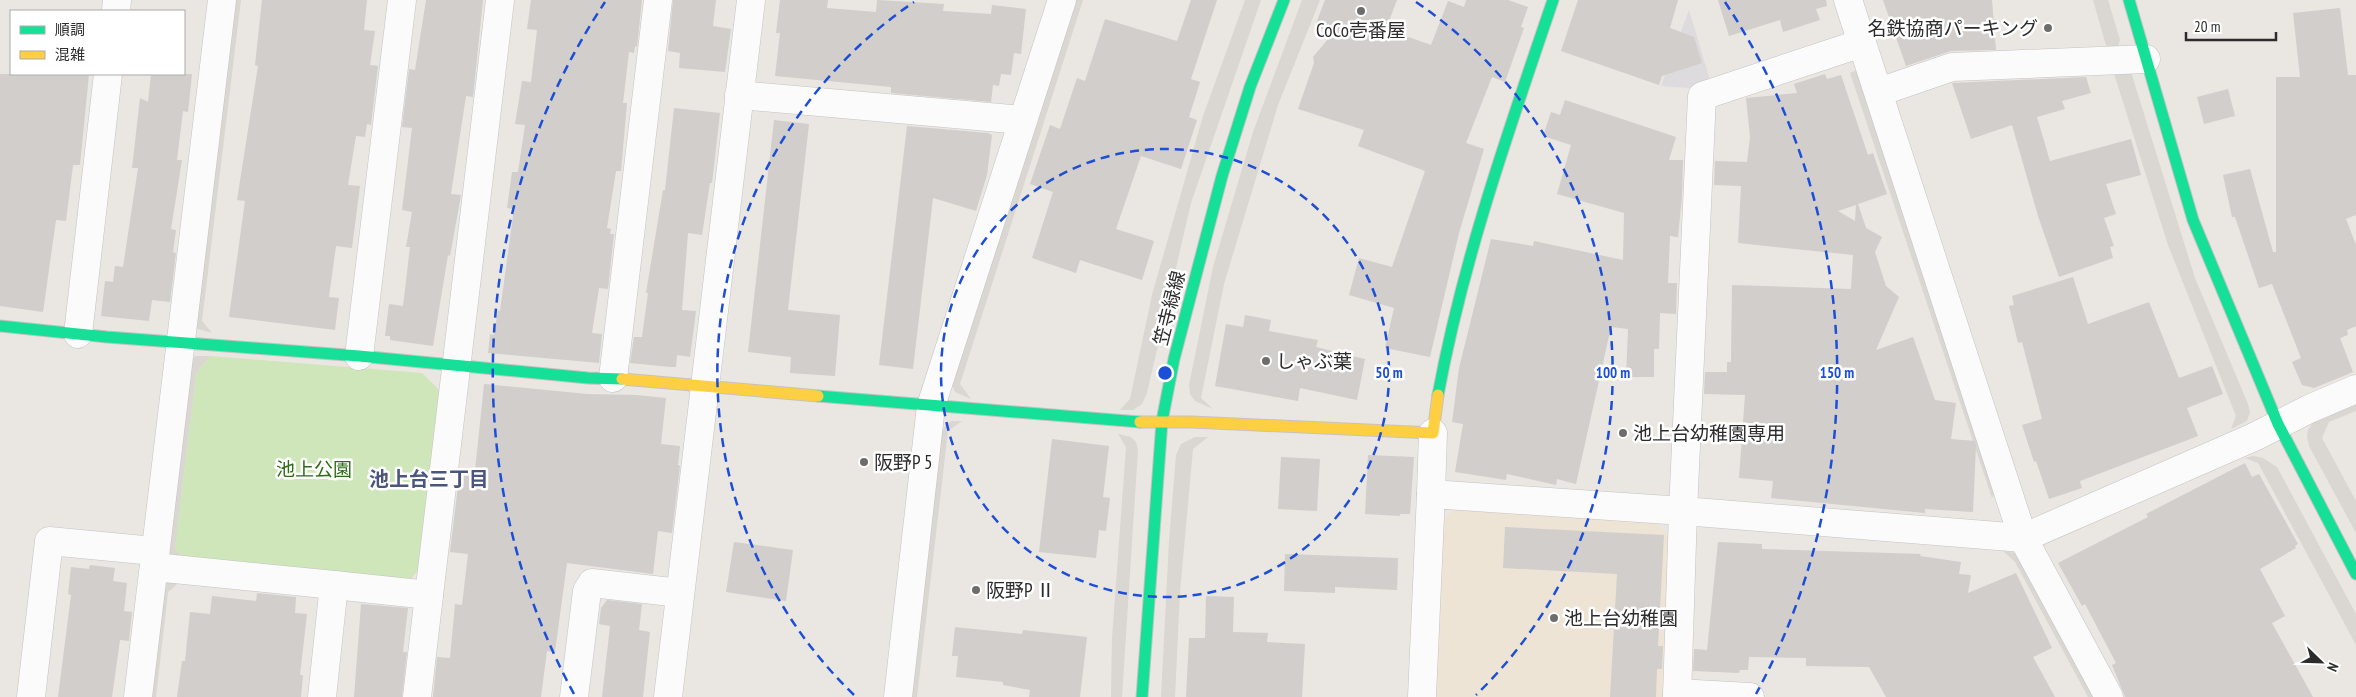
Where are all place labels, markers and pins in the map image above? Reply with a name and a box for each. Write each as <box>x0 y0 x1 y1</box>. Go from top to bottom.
marker: CoCo壱番屋 <box>1355 5 1367 17</box>
place label: 名鉄協商パーキング <box>1868 16 2038 40</box>
place label: CoCo壱番屋 <box>1316 18 1406 42</box>
marker: 名鉄協商パーキング <box>2042 22 2054 34</box>
place label: しゃぶ葉 <box>1276 349 1352 373</box>
marker: しゃぶ葉 <box>1260 355 1272 367</box>
centre of rings <box>1156 364 1174 382</box>
place label: 池上台幼稚園専用 <box>1633 421 1785 445</box>
marker: 池上台幼稚園専用 <box>1617 427 1629 439</box>
place label: 阪野P 5 <box>874 450 933 474</box>
marker: 阪野P 5 <box>858 456 870 468</box>
place label: 阪野P Ⅱ <box>986 578 1055 602</box>
marker: 阪野P Ⅱ <box>970 584 982 596</box>
place label: 池上台幼稚園 <box>1564 606 1678 630</box>
marker: 池上台幼稚園 <box>1548 612 1560 624</box>

